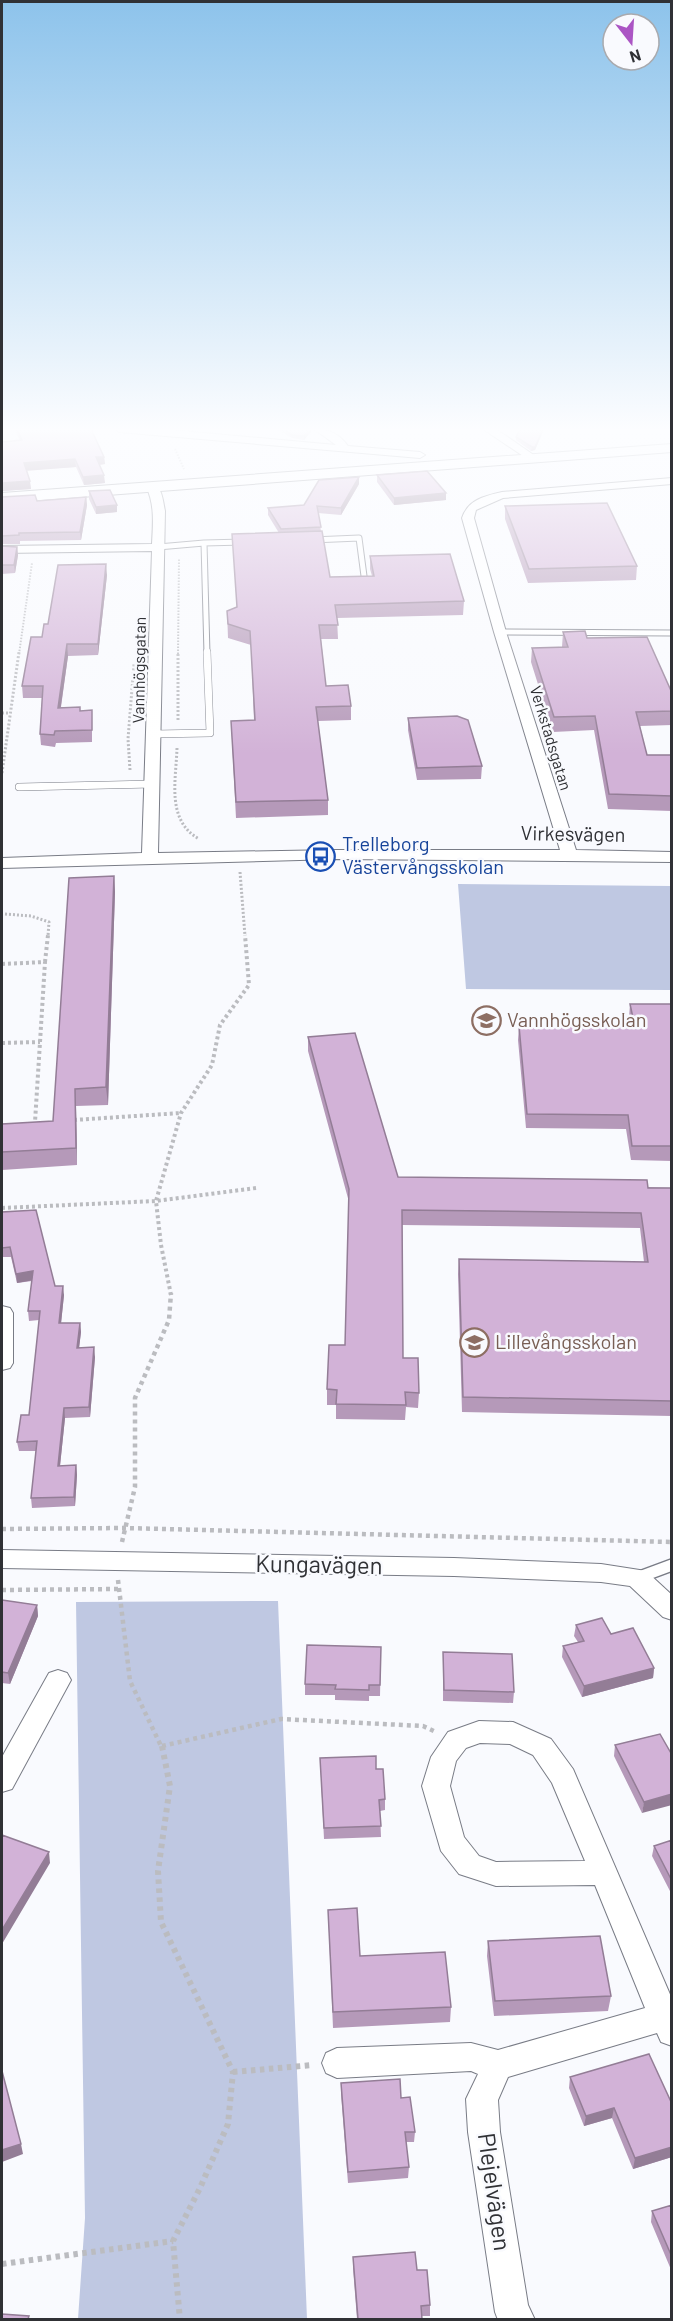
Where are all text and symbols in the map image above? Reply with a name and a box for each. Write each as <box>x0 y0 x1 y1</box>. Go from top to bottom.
north arrow <box>601 12 661 72</box>
text: N <box>628 46 643 67</box>
street label: Vannhögsgatan <box>128 617 149 723</box>
street label: Verkstadsgatan <box>527 683 576 792</box>
street label: Virkesvägen <box>520 820 626 846</box>
place label: Trelleborg Västervångsskolan <box>342 831 504 878</box>
bus stop icon: Trelleborg Västervångsskolan <box>305 840 337 872</box>
school or university icon: Vannhögsskolan <box>470 1004 502 1036</box>
place label: Vannhögsskolan <box>507 1007 647 1031</box>
school or university icon: Lillevångsskolan <box>458 1326 490 1358</box>
place label: Lillevångsskolan <box>495 1329 637 1353</box>
street label: Kungavägen <box>255 1548 383 1579</box>
street label: Plejelvägen <box>473 2131 518 2253</box>

